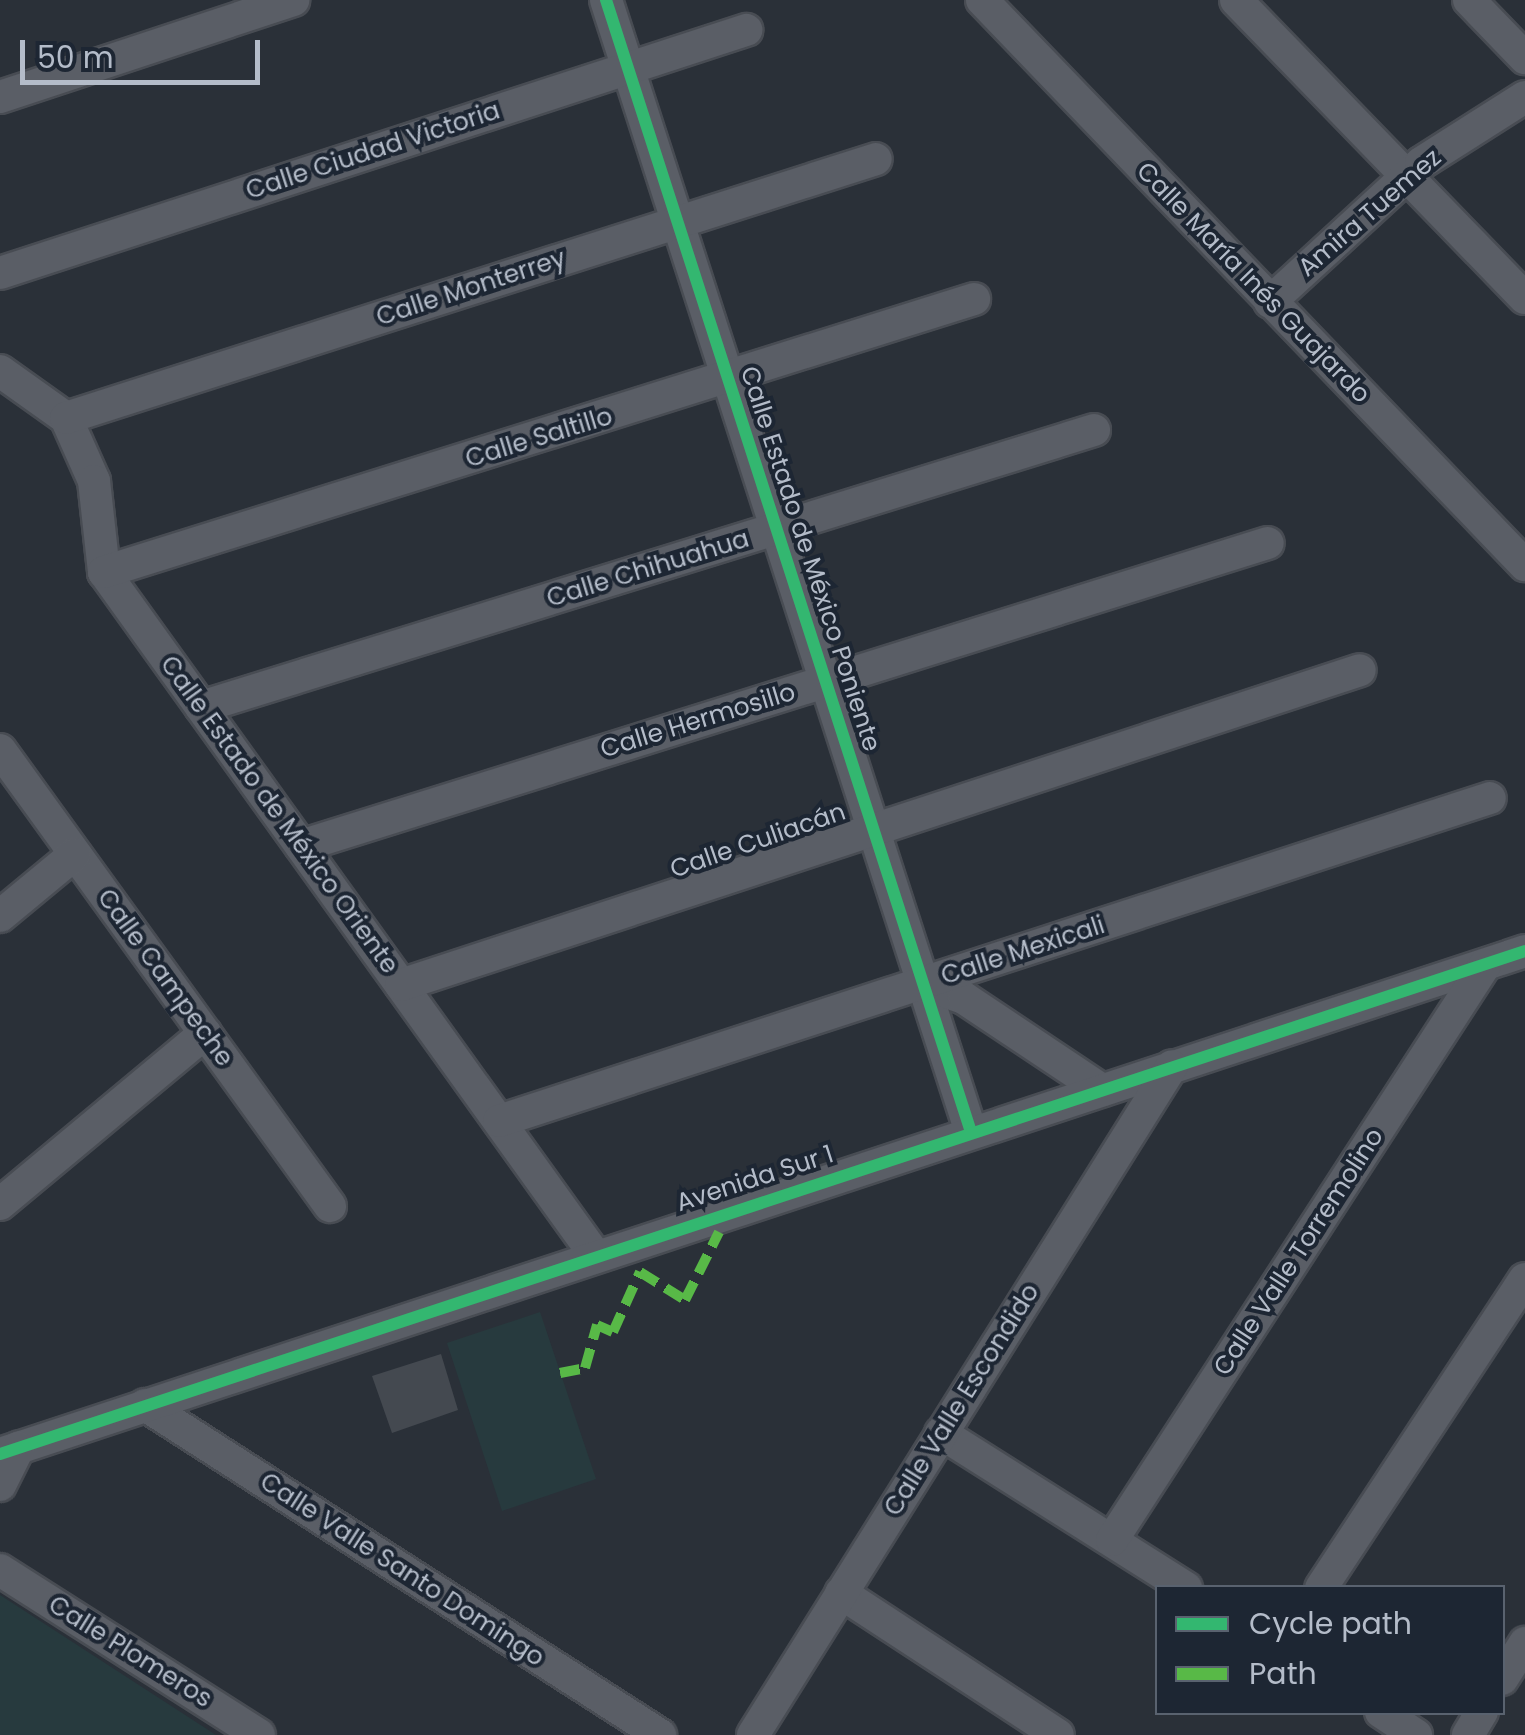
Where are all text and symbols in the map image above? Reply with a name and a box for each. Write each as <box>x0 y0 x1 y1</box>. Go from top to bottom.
scale bar <box>25 20 265 82</box>
text: 50 m <box>37 36 114 79</box>
street label: Calle Ciudad Victoria <box>242 96 504 206</box>
street label: Amira Tuemez <box>1292 143 1448 283</box>
street label: Calle María Inés Guajardo <box>1130 156 1376 410</box>
street label: Calle Monterrey <box>373 243 569 333</box>
street label: Calle Estado de México Poniente <box>733 363 887 755</box>
street label: Calle Saltillo <box>462 401 616 475</box>
street label: Calle Chihuahua <box>543 524 753 614</box>
street label: Calle Estado de México Oriente <box>154 650 404 980</box>
street label: Calle Hermosillo <box>597 677 799 765</box>
street label: Calle Culiacán <box>666 797 850 885</box>
street label: Calle Campeche <box>91 884 239 1072</box>
street label: Calle Mexicali <box>937 910 1109 992</box>
street label: Calle Valle Torremolino <box>1208 1123 1390 1381</box>
street label: Avenida Sur 1 <box>673 1139 837 1219</box>
street label: Calle Valle Escondido <box>878 1278 1046 1522</box>
street label: Calle Valle Santo Domingo <box>254 1467 550 1673</box>
legend <box>1155 1585 1505 1715</box>
street label: Calle Plomeros <box>43 1590 217 1714</box>
text: Cycle path <box>1249 1602 1412 1645</box>
text: Path <box>1249 1652 1317 1695</box>

